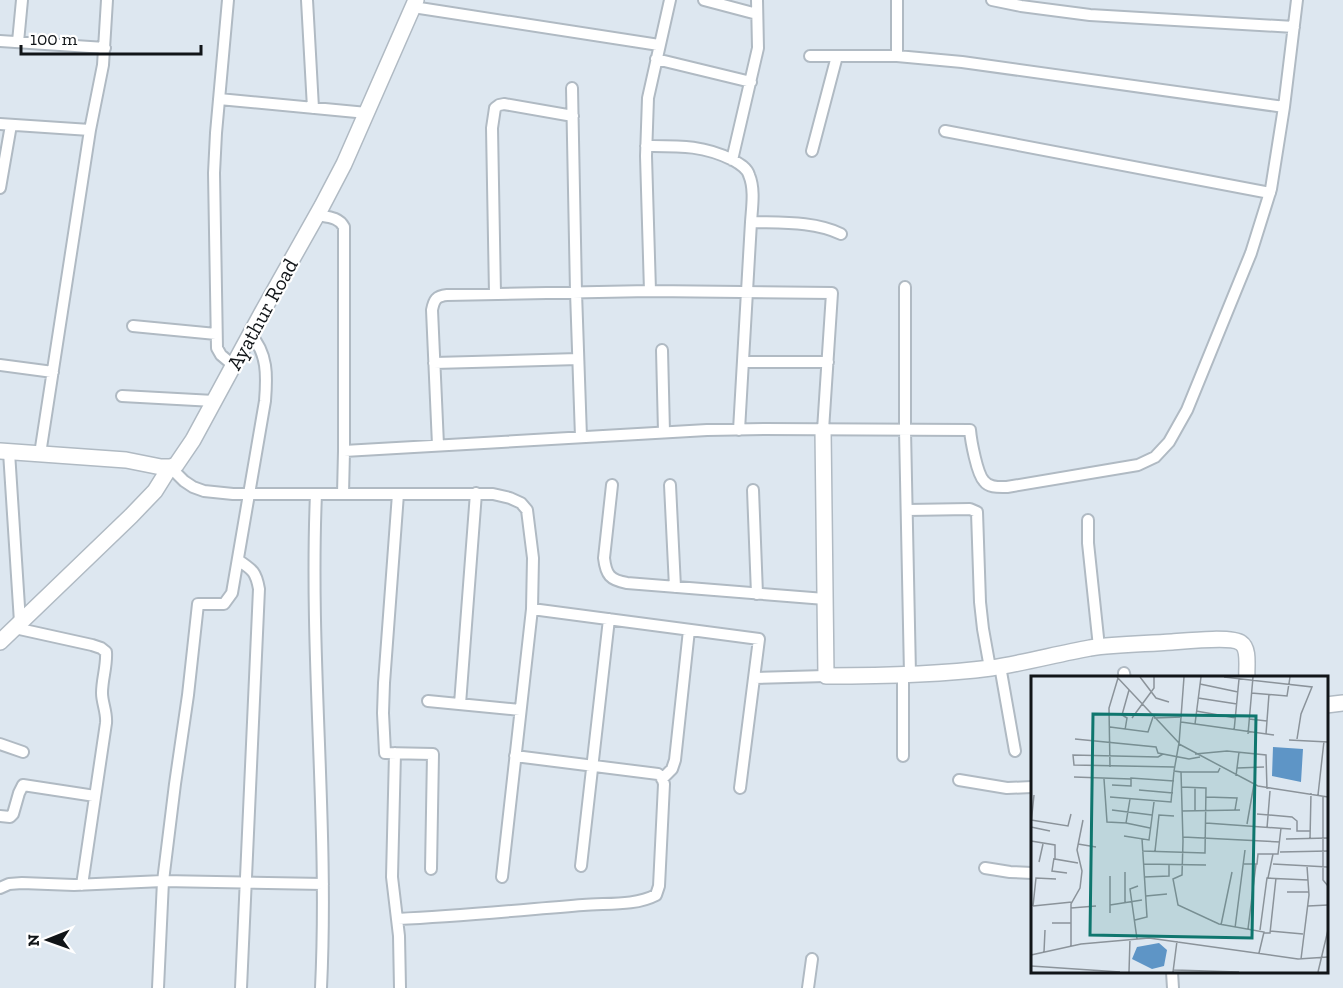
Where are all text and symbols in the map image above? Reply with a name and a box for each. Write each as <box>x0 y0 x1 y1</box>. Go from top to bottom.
scale bar <box>21 18 201 56</box>
text: 100 m <box>30 28 78 50</box>
street label: Ayathur Road <box>221 254 303 374</box>
inset map <box>1031 676 1328 973</box>
north arrow <box>18 910 78 970</box>
text: N <box>24 934 43 947</box>

